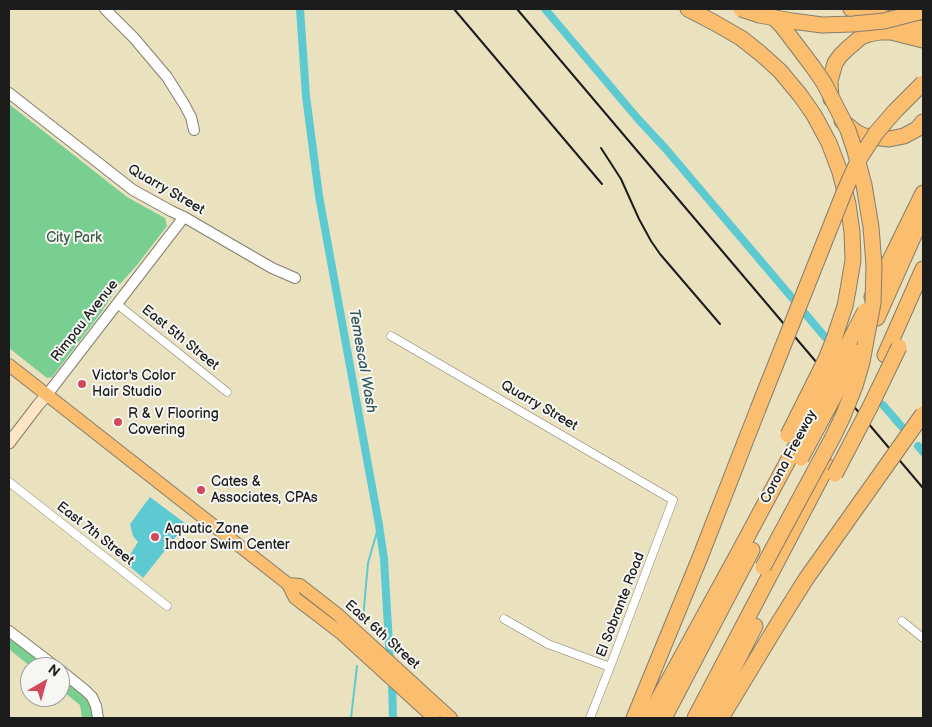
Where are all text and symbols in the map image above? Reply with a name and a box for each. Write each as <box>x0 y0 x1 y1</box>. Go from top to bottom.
street label: Quarry Street <box>125 161 207 219</box>
park label: City Park <box>46 230 102 246</box>
street label: Rimpau Avenue <box>48 277 122 365</box>
street label: East 5th Street <box>138 302 222 374</box>
water label: Temescal Wash <box>344 308 380 414</box>
place label: Victor's Color Hair Studio <box>92 368 176 401</box>
street label: Quarry Street <box>498 377 580 435</box>
marker: Victor's Color Hair Studio <box>76 378 88 390</box>
place label: R & V Flooring Covering <box>128 406 219 438</box>
street label: Corona Freeway <box>757 407 821 507</box>
marker: R & V Flooring Covering <box>112 416 124 428</box>
place label: Cates & Associates, CPAs <box>211 474 318 507</box>
marker: Cates & Associates, CPAs <box>195 484 207 496</box>
street label: East 7th Street <box>53 499 137 569</box>
place label: Aquatic Zone Indoor Swim Center <box>165 521 290 554</box>
marker: Aquatic Zone Indoor Swim Center <box>149 531 161 543</box>
street label: El Sobrante Road <box>593 550 649 660</box>
street label: East 6th Street <box>341 597 423 673</box>
north arrow <box>20 657 70 707</box>
text: N <box>45 661 63 681</box>

